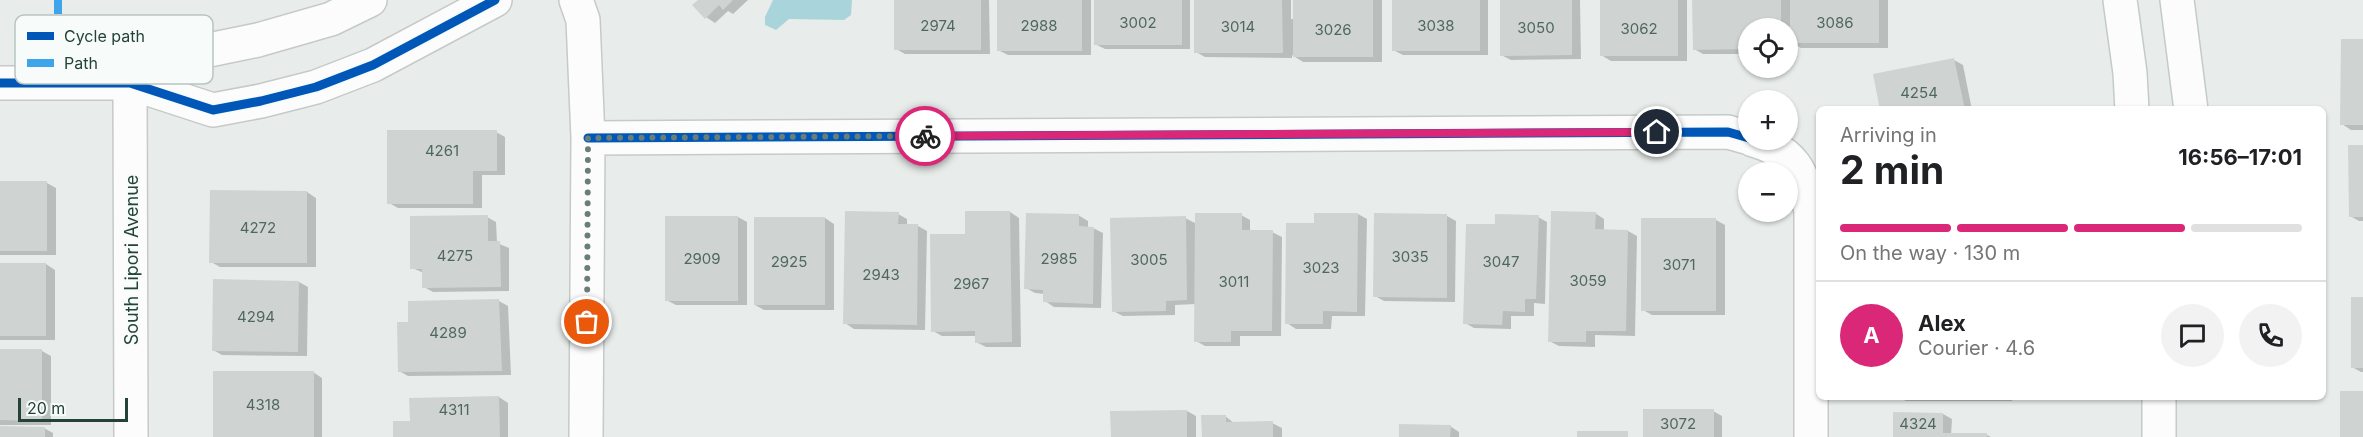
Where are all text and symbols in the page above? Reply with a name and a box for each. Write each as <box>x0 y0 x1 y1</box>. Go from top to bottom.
house number: 3002 <box>1119 13 1157 32</box>
house number: 3086 <box>1816 13 1854 32</box>
legend <box>15 15 213 84</box>
house number: 2974 <box>920 16 956 35</box>
house number: 2988 <box>1020 16 1058 35</box>
house number: 3038 <box>1417 16 1455 35</box>
house number: 3014 <box>1221 17 1255 36</box>
house number: 3050 <box>1517 18 1555 37</box>
map controls <box>1738 18 1798 222</box>
button: locate <box>1738 18 1798 78</box>
house number: 3062 <box>1620 19 1658 38</box>
house number: 3026 <box>1314 20 1352 39</box>
text: Cycle path <box>64 26 145 46</box>
text: Path <box>64 53 98 73</box>
house number: 4254 <box>1900 83 1938 102</box>
button: + <box>1738 90 1798 150</box>
courier <box>895 106 955 166</box>
pin <box>1631 106 1682 157</box>
icon: home <box>1640 115 1673 148</box>
icon: bike <box>909 120 942 153</box>
text: Arriving in <box>1840 123 1937 147</box>
house number: 4261 <box>425 141 459 160</box>
text: 16:56–17:01 <box>2178 144 2302 170</box>
text: 2 min <box>1840 146 1944 193</box>
button: − <box>1738 162 1798 222</box>
street label: South Lipori Avenue <box>121 175 142 345</box>
house number: 4272 <box>240 218 276 237</box>
text: On the way · 130 m <box>1840 241 2020 265</box>
house number: 4275 <box>437 246 473 265</box>
house number: 3035 <box>1391 247 1429 266</box>
house number: 2909 <box>683 249 721 268</box>
house number: 2985 <box>1041 249 1077 268</box>
house number: 3005 <box>1130 250 1168 269</box>
house number: 2925 <box>771 252 807 271</box>
house number: 3047 <box>1483 252 1519 271</box>
house number: 3071 <box>1662 255 1696 274</box>
house number: 3023 <box>1302 258 1340 277</box>
house number: 2943 <box>862 265 900 284</box>
house number: 3059 <box>1569 271 1607 290</box>
house number: 3011 <box>1219 272 1249 291</box>
house number: 2967 <box>953 274 989 293</box>
pin <box>561 296 612 347</box>
button: chat <box>2161 304 2224 367</box>
button: phone <box>2239 304 2302 367</box>
icon: bag <box>570 305 603 338</box>
house number: 4294 <box>237 307 275 326</box>
text: Alex <box>1918 310 1966 336</box>
text: A <box>1863 322 1880 348</box>
house number: 4289 <box>429 323 467 342</box>
text: Courier · 4.6 <box>1918 336 2035 360</box>
scale bar <box>18 395 128 422</box>
house number: 4318 <box>246 395 280 414</box>
text: 20 m <box>27 398 65 418</box>
house number: 4311 <box>438 400 470 419</box>
house number: 3072 <box>1660 414 1696 433</box>
house number: 4324 <box>1899 414 1937 433</box>

